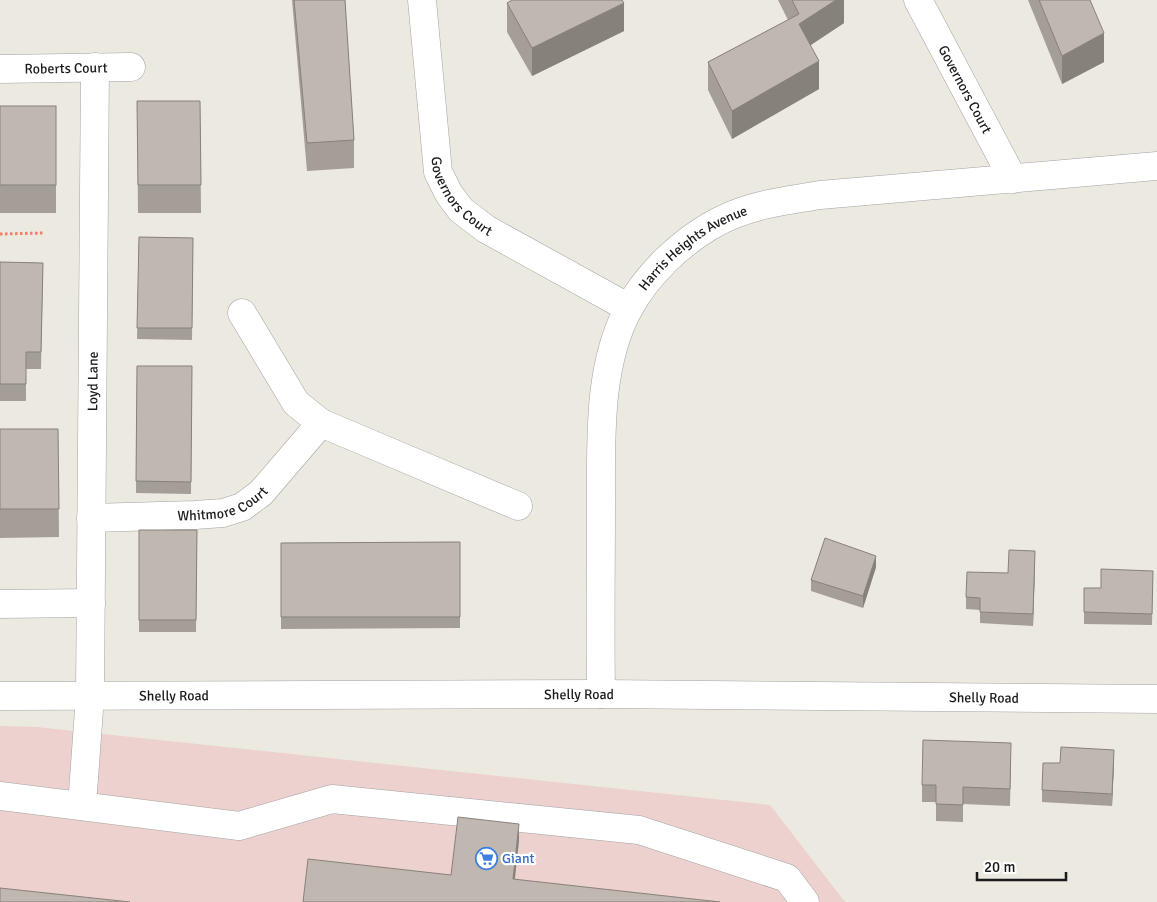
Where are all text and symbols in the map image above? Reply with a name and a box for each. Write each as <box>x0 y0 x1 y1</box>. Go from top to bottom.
street label: Governors Court <box>935 42 996 136</box>
street label: Roberts Court <box>24 59 108 77</box>
street label: Governors Court <box>428 156 495 239</box>
street label: Harris Heights Avenue <box>635 202 749 294</box>
street label: Loyd Lane <box>84 351 101 411</box>
street label: Whitmore Court <box>177 483 271 524</box>
street label: Shelly Road <box>544 685 614 703</box>
street label: Shelly Road <box>139 687 209 704</box>
street label: Shelly Road <box>949 689 1019 706</box>
supermarket icon: Giant <box>474 846 498 870</box>
place label: Giant <box>502 850 535 867</box>
scale bar <box>977 850 1066 882</box>
text: 20 m <box>984 858 1015 876</box>

